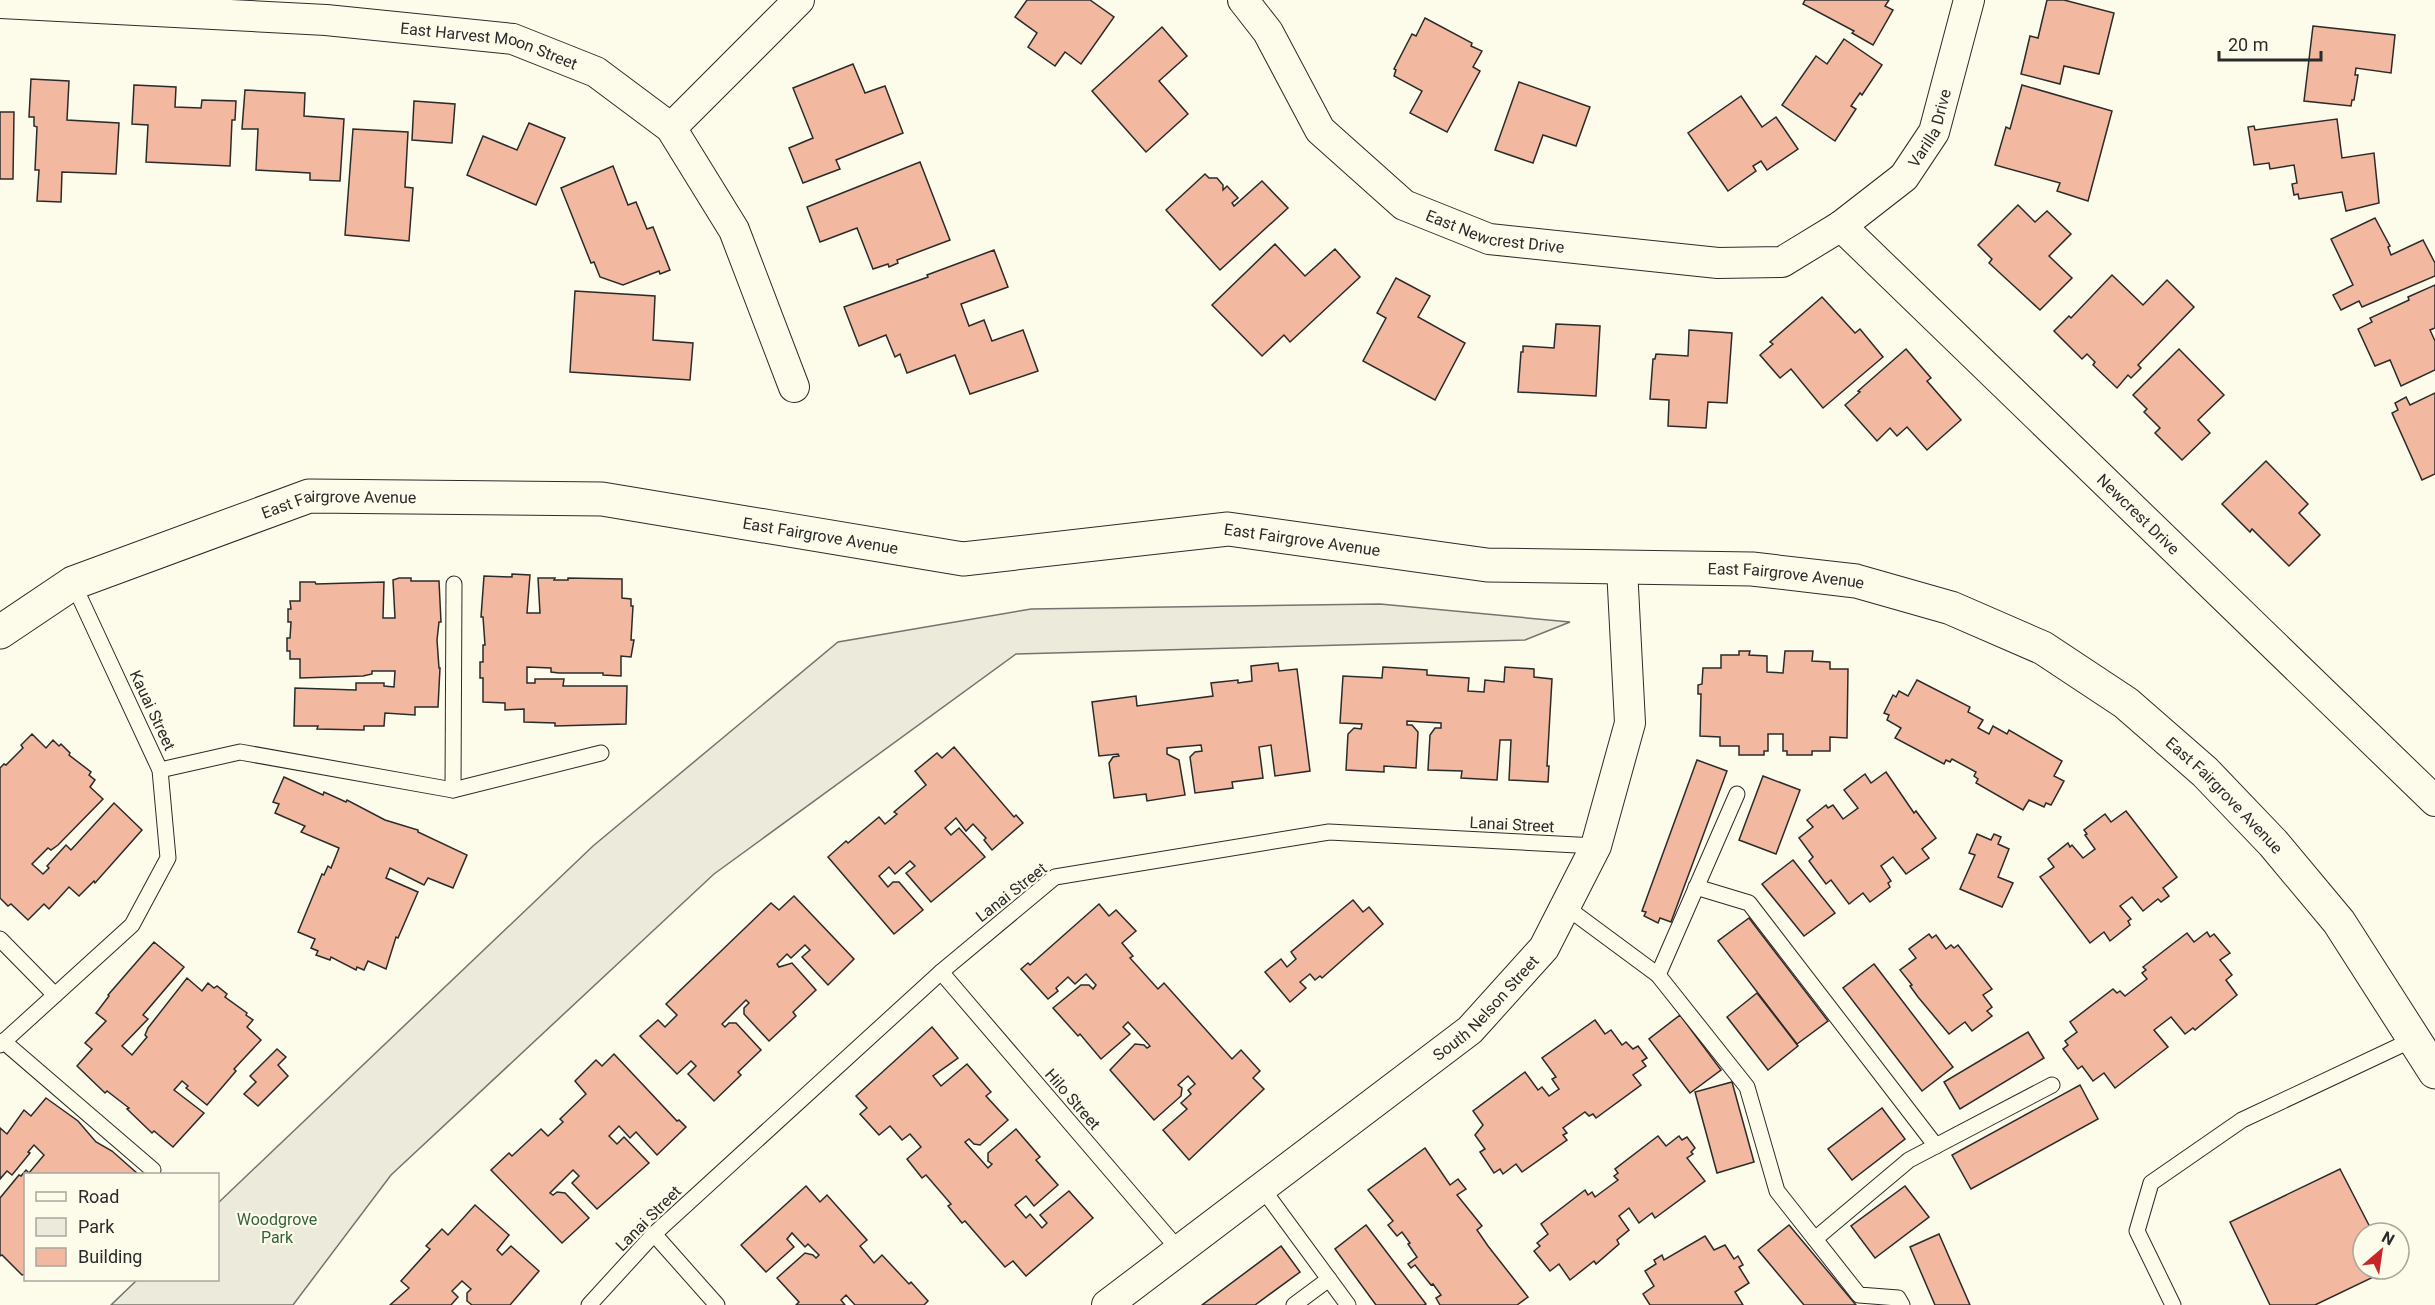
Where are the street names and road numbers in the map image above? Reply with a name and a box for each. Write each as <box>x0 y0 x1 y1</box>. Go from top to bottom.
street label: East Harvest Moon Street <box>399 19 580 74</box>
street label: Varilla Drive <box>1904 87 1955 171</box>
street label: East Newcrest Drive <box>1423 206 1565 257</box>
street label: Newcrest Drive <box>2093 470 2183 559</box>
street label: East Fairgrove Avenue <box>259 487 416 523</box>
street label: East Fairgrove Avenue <box>741 514 900 558</box>
street label: East Fairgrove Avenue <box>1223 520 1381 560</box>
street label: East Fairgrove Avenue <box>1708 559 1867 593</box>
street label: Kauai Street <box>126 667 179 753</box>
street label: East Fairgrove Avenue <box>2162 733 2287 858</box>
street label: Lanai Street <box>1469 813 1555 836</box>
street label: Lanai Street <box>972 859 1051 926</box>
street label: South Nelson Street <box>1429 952 1543 1065</box>
street label: Hilo Street <box>1041 1065 1104 1134</box>
street label: Lanai Street <box>612 1182 685 1255</box>

